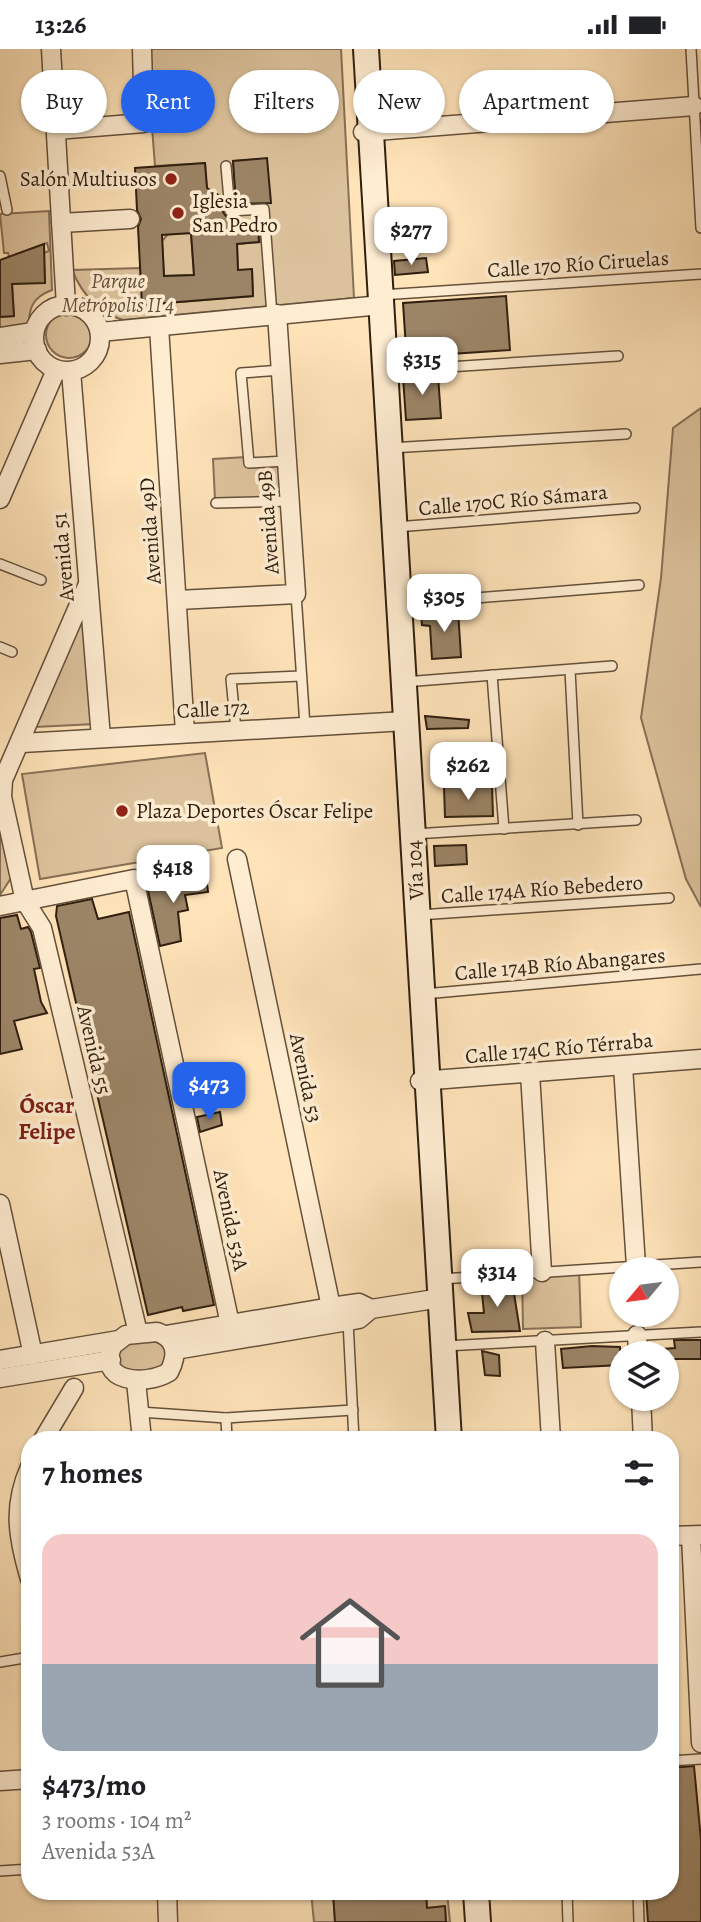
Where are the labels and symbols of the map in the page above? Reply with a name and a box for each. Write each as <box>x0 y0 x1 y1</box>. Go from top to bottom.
place label: Salón Multiusos <box>20 165 157 193</box>
marker: Salón Multiusos <box>163 171 179 187</box>
place label: Iglesia San Pedro <box>192 187 278 239</box>
marker: Iglesia San Pedro <box>170 205 186 221</box>
pin: $277 <box>370 207 452 267</box>
street label: Calle 170 Río Ciruelas <box>486 244 670 284</box>
park label: Parque Metrópolis II 4 <box>62 267 174 319</box>
pin: $315 <box>381 337 463 397</box>
street label: Avenida 49B <box>250 469 286 576</box>
street label: Avenida 49D <box>132 477 168 586</box>
street label: Calle 170C Río Sámara <box>417 478 609 522</box>
street label: Avenida 51 <box>45 511 81 604</box>
pin: $305 <box>403 575 485 634</box>
street label: Calle 172 <box>176 693 250 725</box>
pin: $262 <box>427 743 509 802</box>
place label: Plaza Deportes Óscar Felipe <box>136 797 373 825</box>
marker: Plaza Deportes Óscar Felipe <box>114 803 130 819</box>
street label: Vía 104 <box>399 839 431 902</box>
pin: $418 <box>132 845 214 905</box>
street label: Calle 174A Río Bebedero <box>440 868 644 910</box>
street label: Calle 174B Río Abangares <box>453 941 667 987</box>
street label: Avenida 55 <box>70 1002 118 1097</box>
street label: Calle 174C Río Térraba <box>464 1026 654 1070</box>
street label: Avenida 53 <box>283 1030 329 1125</box>
pin: $473 <box>168 1063 250 1122</box>
district label: Óscar Felipe <box>18 1090 76 1147</box>
street label: Avenida 53A <box>206 1166 256 1274</box>
pin: $314 <box>456 1249 538 1309</box>
north arrow <box>609 1257 679 1327</box>

